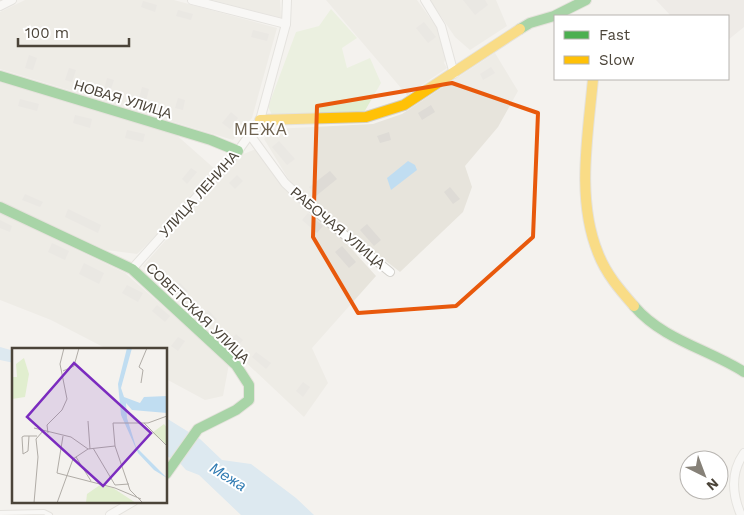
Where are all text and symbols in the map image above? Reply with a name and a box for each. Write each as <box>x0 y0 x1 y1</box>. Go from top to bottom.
scale bar <box>18 15 129 47</box>
legend <box>554 15 729 80</box>
text: 100 m <box>25 24 69 42</box>
text: Fast <box>599 26 631 44</box>
text: Slow <box>599 51 635 69</box>
street label: НОВАЯ УЛИЦА <box>72 77 174 122</box>
district label: МЕЖА <box>234 120 288 139</box>
street label: УЛИЦА ЛЕНИНА <box>156 147 242 240</box>
street label: РАБОЧАЯ УЛИЦА <box>288 184 389 273</box>
street label: СОВЕТСКАЯ УЛИЦА <box>143 259 254 367</box>
inset map <box>12 348 168 502</box>
north arrow <box>679 450 729 500</box>
water label: Межа <box>207 459 249 495</box>
text: N <box>703 475 722 494</box>

